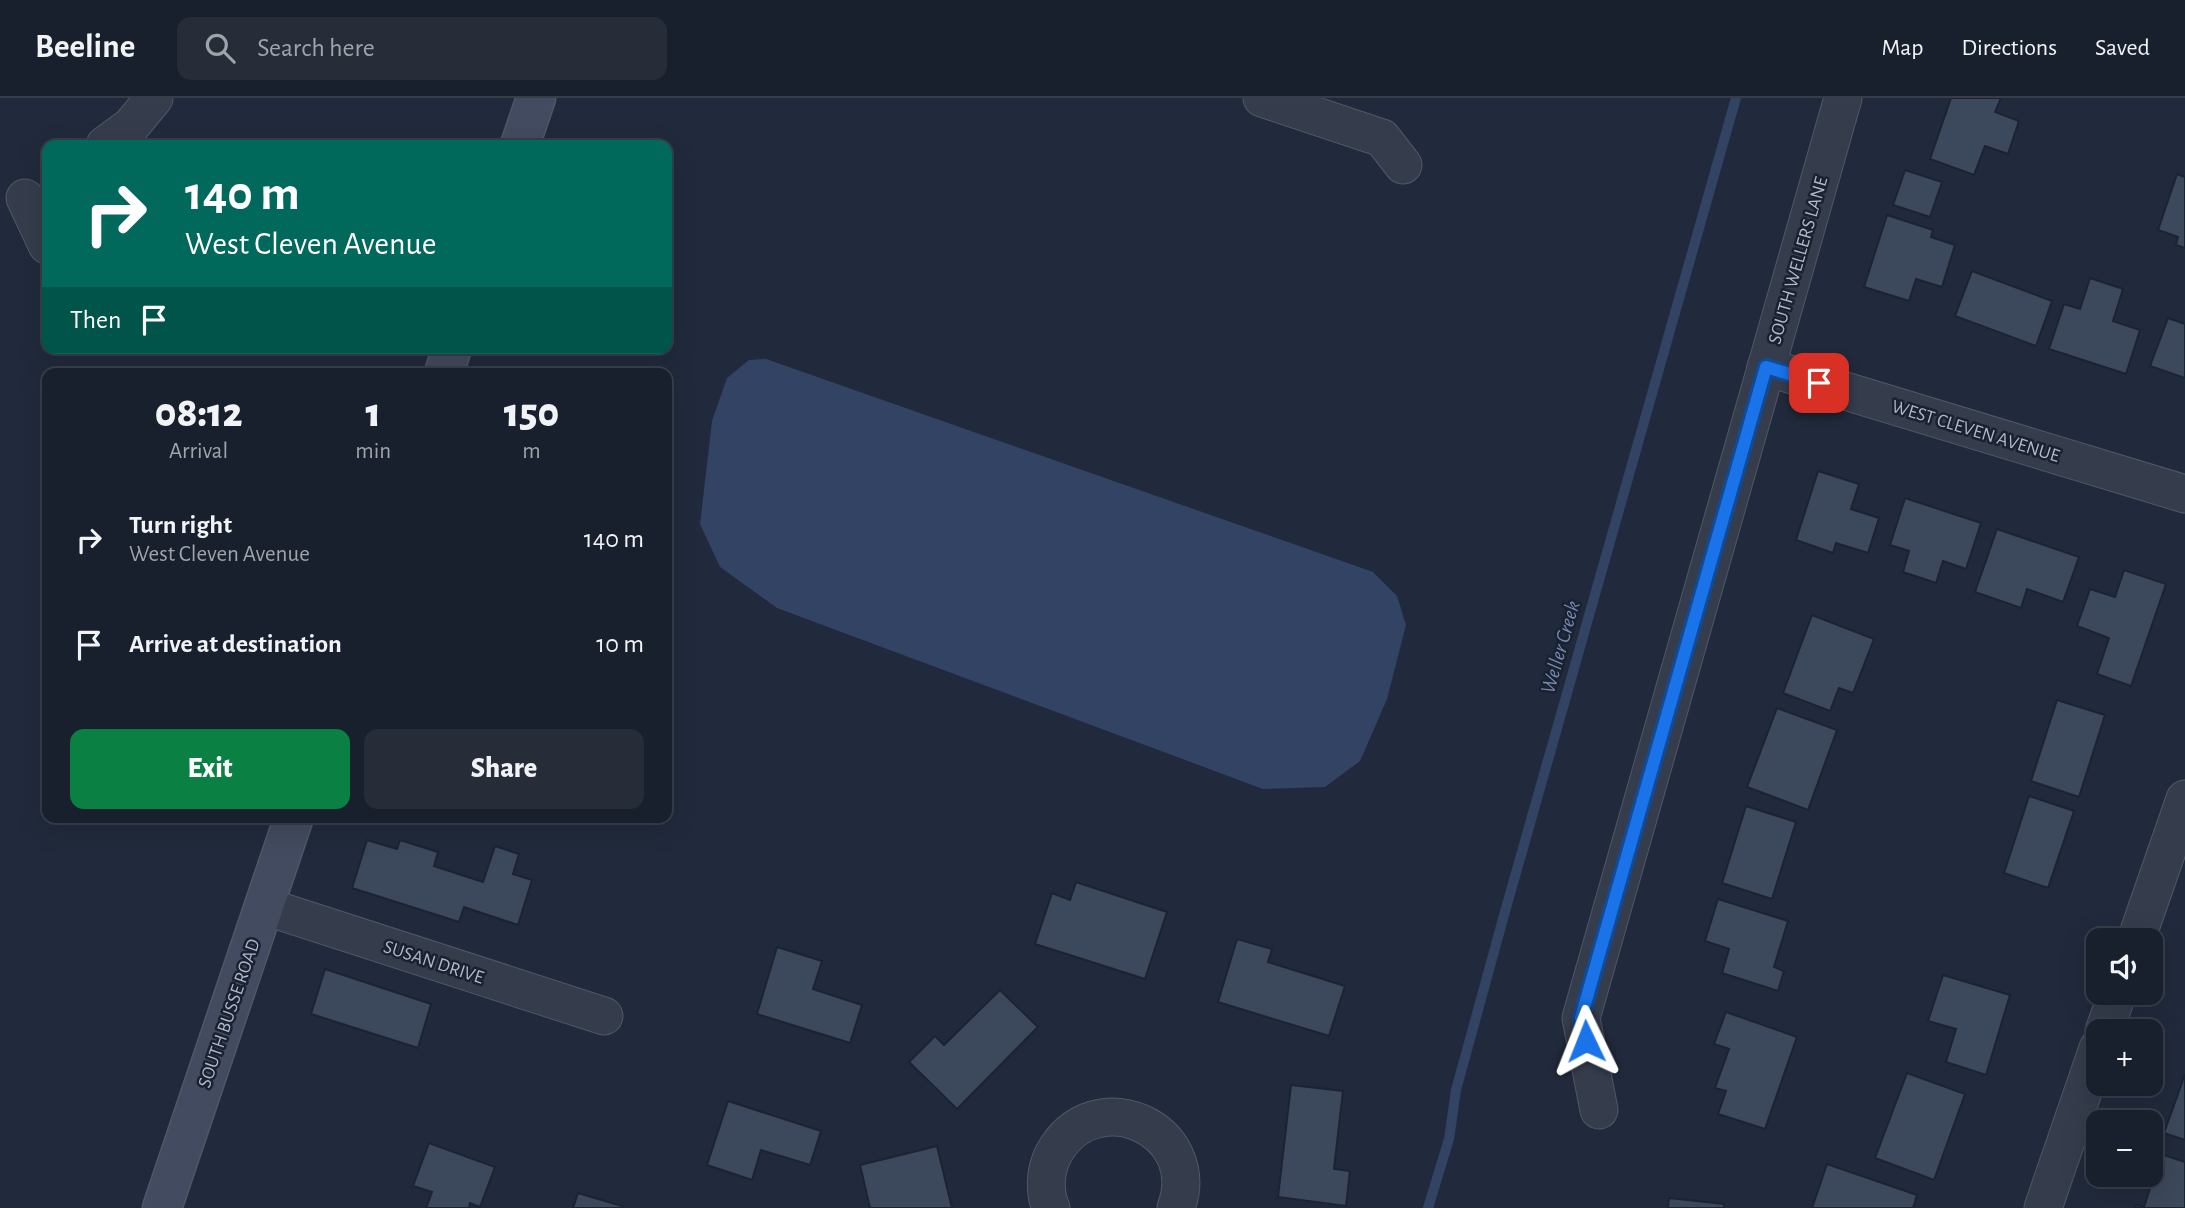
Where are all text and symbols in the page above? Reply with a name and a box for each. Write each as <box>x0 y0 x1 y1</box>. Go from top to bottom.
search box <box>177 17 667 80</box>
icon: search <box>201 29 239 67</box>
text: Beeline <box>35 31 135 64</box>
text: Search here <box>257 35 375 61</box>
text: Map <box>1881 36 1923 60</box>
text: Directions <box>1961 36 2057 60</box>
text: Saved <box>2095 36 2150 60</box>
icon: right <box>70 168 161 259</box>
text: 140 m <box>185 170 300 219</box>
street label: SOUTH WELLERS LANE <box>1765 175 1831 346</box>
text: West Cleven Avenue <box>185 228 436 260</box>
icon: arrive <box>135 301 173 339</box>
text: Then <box>70 307 121 333</box>
pin <box>1789 353 1849 413</box>
icon: arrive <box>1800 364 1838 402</box>
text: 08:12 <box>155 392 243 434</box>
text: 1 <box>365 392 381 434</box>
text: 150 <box>504 392 559 434</box>
street label: WEST CLEVEN AVENUE <box>1889 397 2062 466</box>
text: Arrival <box>169 440 228 463</box>
text: min <box>355 440 391 463</box>
text: m <box>522 440 541 463</box>
text: Turn right <box>129 512 232 538</box>
icon: right <box>70 521 108 559</box>
text: 140 m <box>584 526 644 552</box>
text: West Cleven Avenue <box>129 543 310 566</box>
water label: Weller Creek <box>1537 598 1584 696</box>
icon: arrive <box>70 626 108 664</box>
text: Arrive at destination <box>129 631 342 657</box>
text: 10 m <box>596 631 644 657</box>
button: Exit <box>70 729 350 809</box>
button: Share <box>364 729 644 809</box>
map controls <box>2086 928 2163 1187</box>
button: sound <box>2086 928 2163 1005</box>
street label: SOUTH BUSSE ROAD <box>195 937 264 1090</box>
street label: SUSAN DRIVE <box>381 937 486 988</box>
position arrow <box>1549 1004 1623 1078</box>
button: + <box>2086 1019 2163 1096</box>
button: − <box>2086 1110 2163 1187</box>

